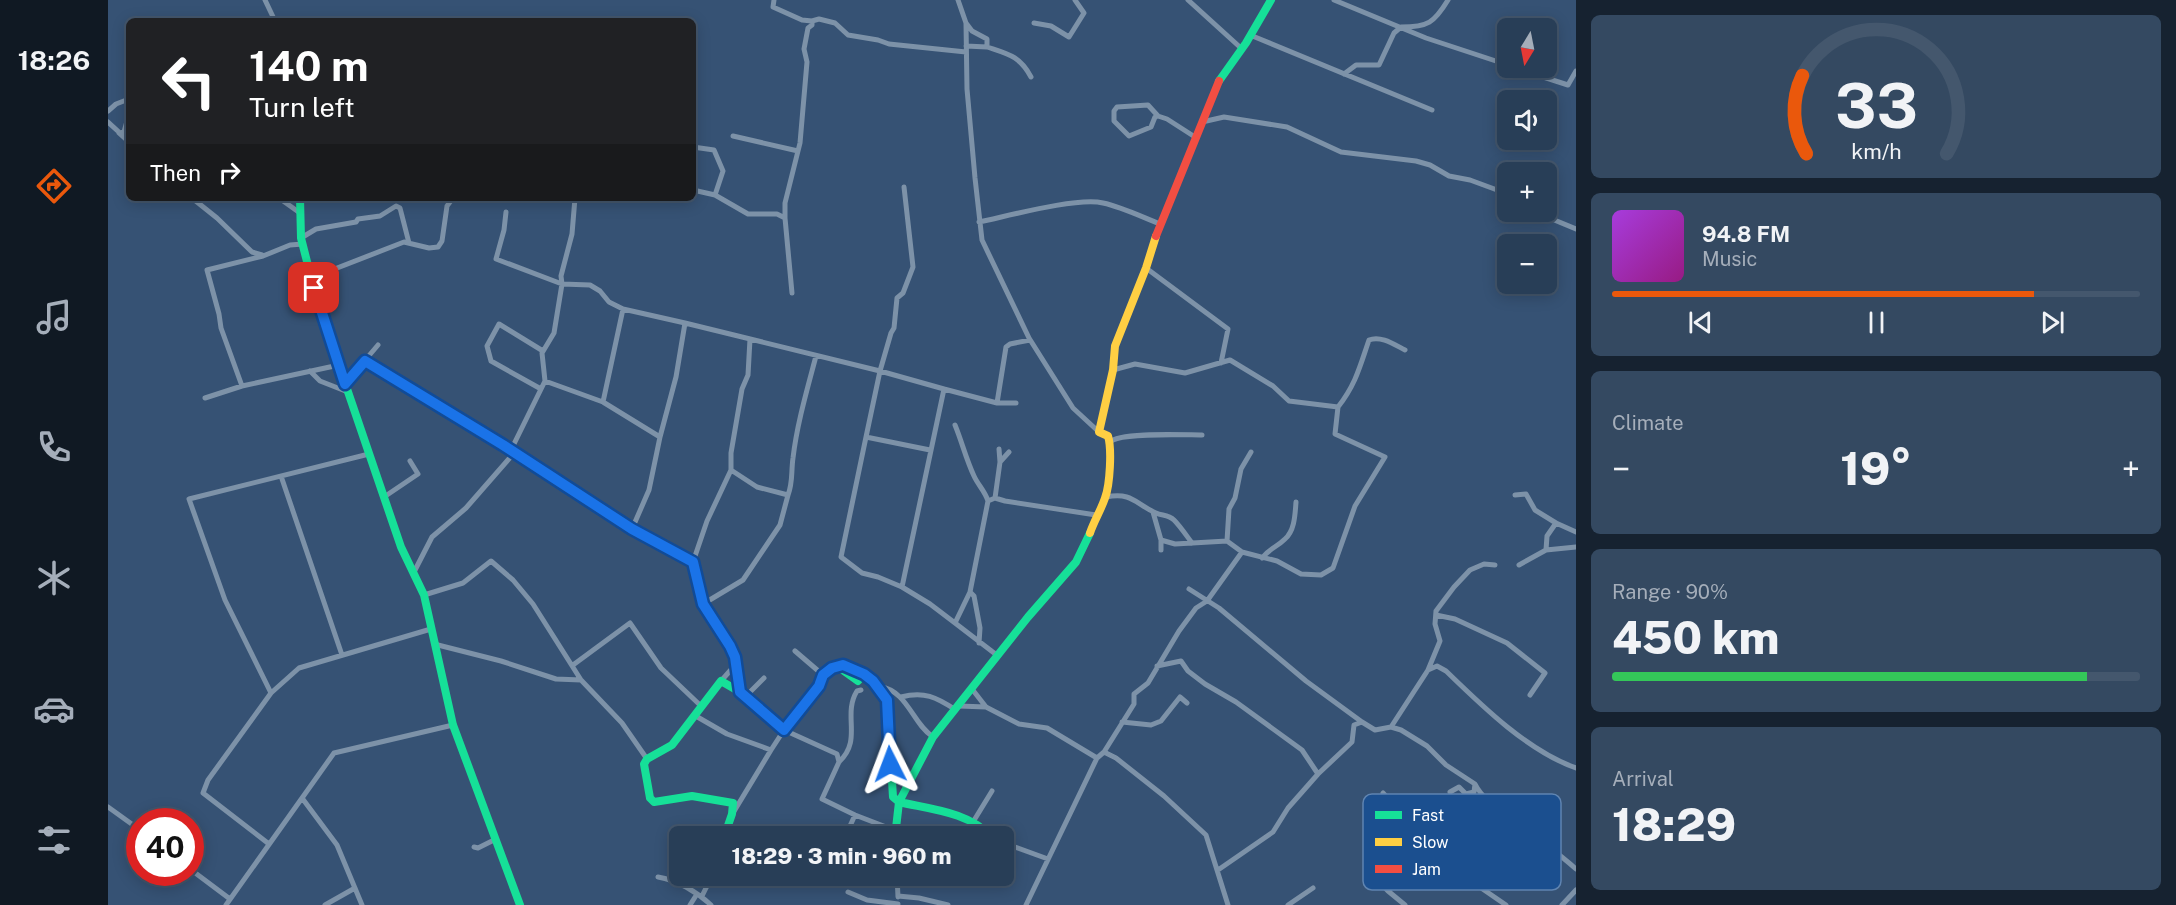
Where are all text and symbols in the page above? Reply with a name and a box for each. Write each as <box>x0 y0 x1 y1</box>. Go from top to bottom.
north arrow <box>1497 18 1557 78</box>
map controls <box>1497 18 1557 294</box>
text: 140 m <box>249 41 369 90</box>
icon: left <box>150 42 228 120</box>
text: 18:26 <box>18 44 90 76</box>
text: 33 <box>1835 69 1917 142</box>
button: sound <box>1497 90 1557 150</box>
text: Turn left <box>249 91 355 123</box>
text: km/h <box>1851 139 1901 164</box>
icon: right <box>213 156 246 189</box>
text: Then <box>150 160 201 186</box>
button: + <box>1497 162 1557 222</box>
icon: directions <box>33 165 75 207</box>
text: 94.8 FM <box>1702 221 1790 247</box>
button: − <box>1497 234 1557 294</box>
text: Music <box>1702 247 1757 271</box>
pin <box>288 262 339 313</box>
icon: arrive <box>297 271 330 304</box>
icon: music <box>33 296 75 338</box>
icon: previous <box>1684 306 1717 339</box>
icon: pause <box>1860 306 1893 339</box>
icon: next <box>2036 306 2069 339</box>
text: Climate <box>1612 411 1684 435</box>
icon: phone <box>33 426 75 468</box>
text: 19° <box>1840 442 1912 495</box>
text: − <box>1612 450 1630 488</box>
text: + <box>2122 450 2140 488</box>
icon: climate <box>33 557 75 599</box>
text: Range · 90% <box>1612 580 1728 604</box>
text: 450 km <box>1612 611 1779 664</box>
icon: car <box>33 688 75 730</box>
position arrow <box>858 732 922 796</box>
text: Arrival <box>1612 767 1674 791</box>
legend <box>1363 794 1561 890</box>
text: 18:29 <box>1612 798 1736 851</box>
text: Fast <box>1412 806 1444 825</box>
speed limit sign: 40 <box>126 808 204 886</box>
icon: filters <box>33 819 75 861</box>
text: Slow <box>1412 833 1449 852</box>
text: 18:29 · 3 min · 960 m <box>732 843 951 869</box>
text: Jam <box>1412 860 1441 879</box>

